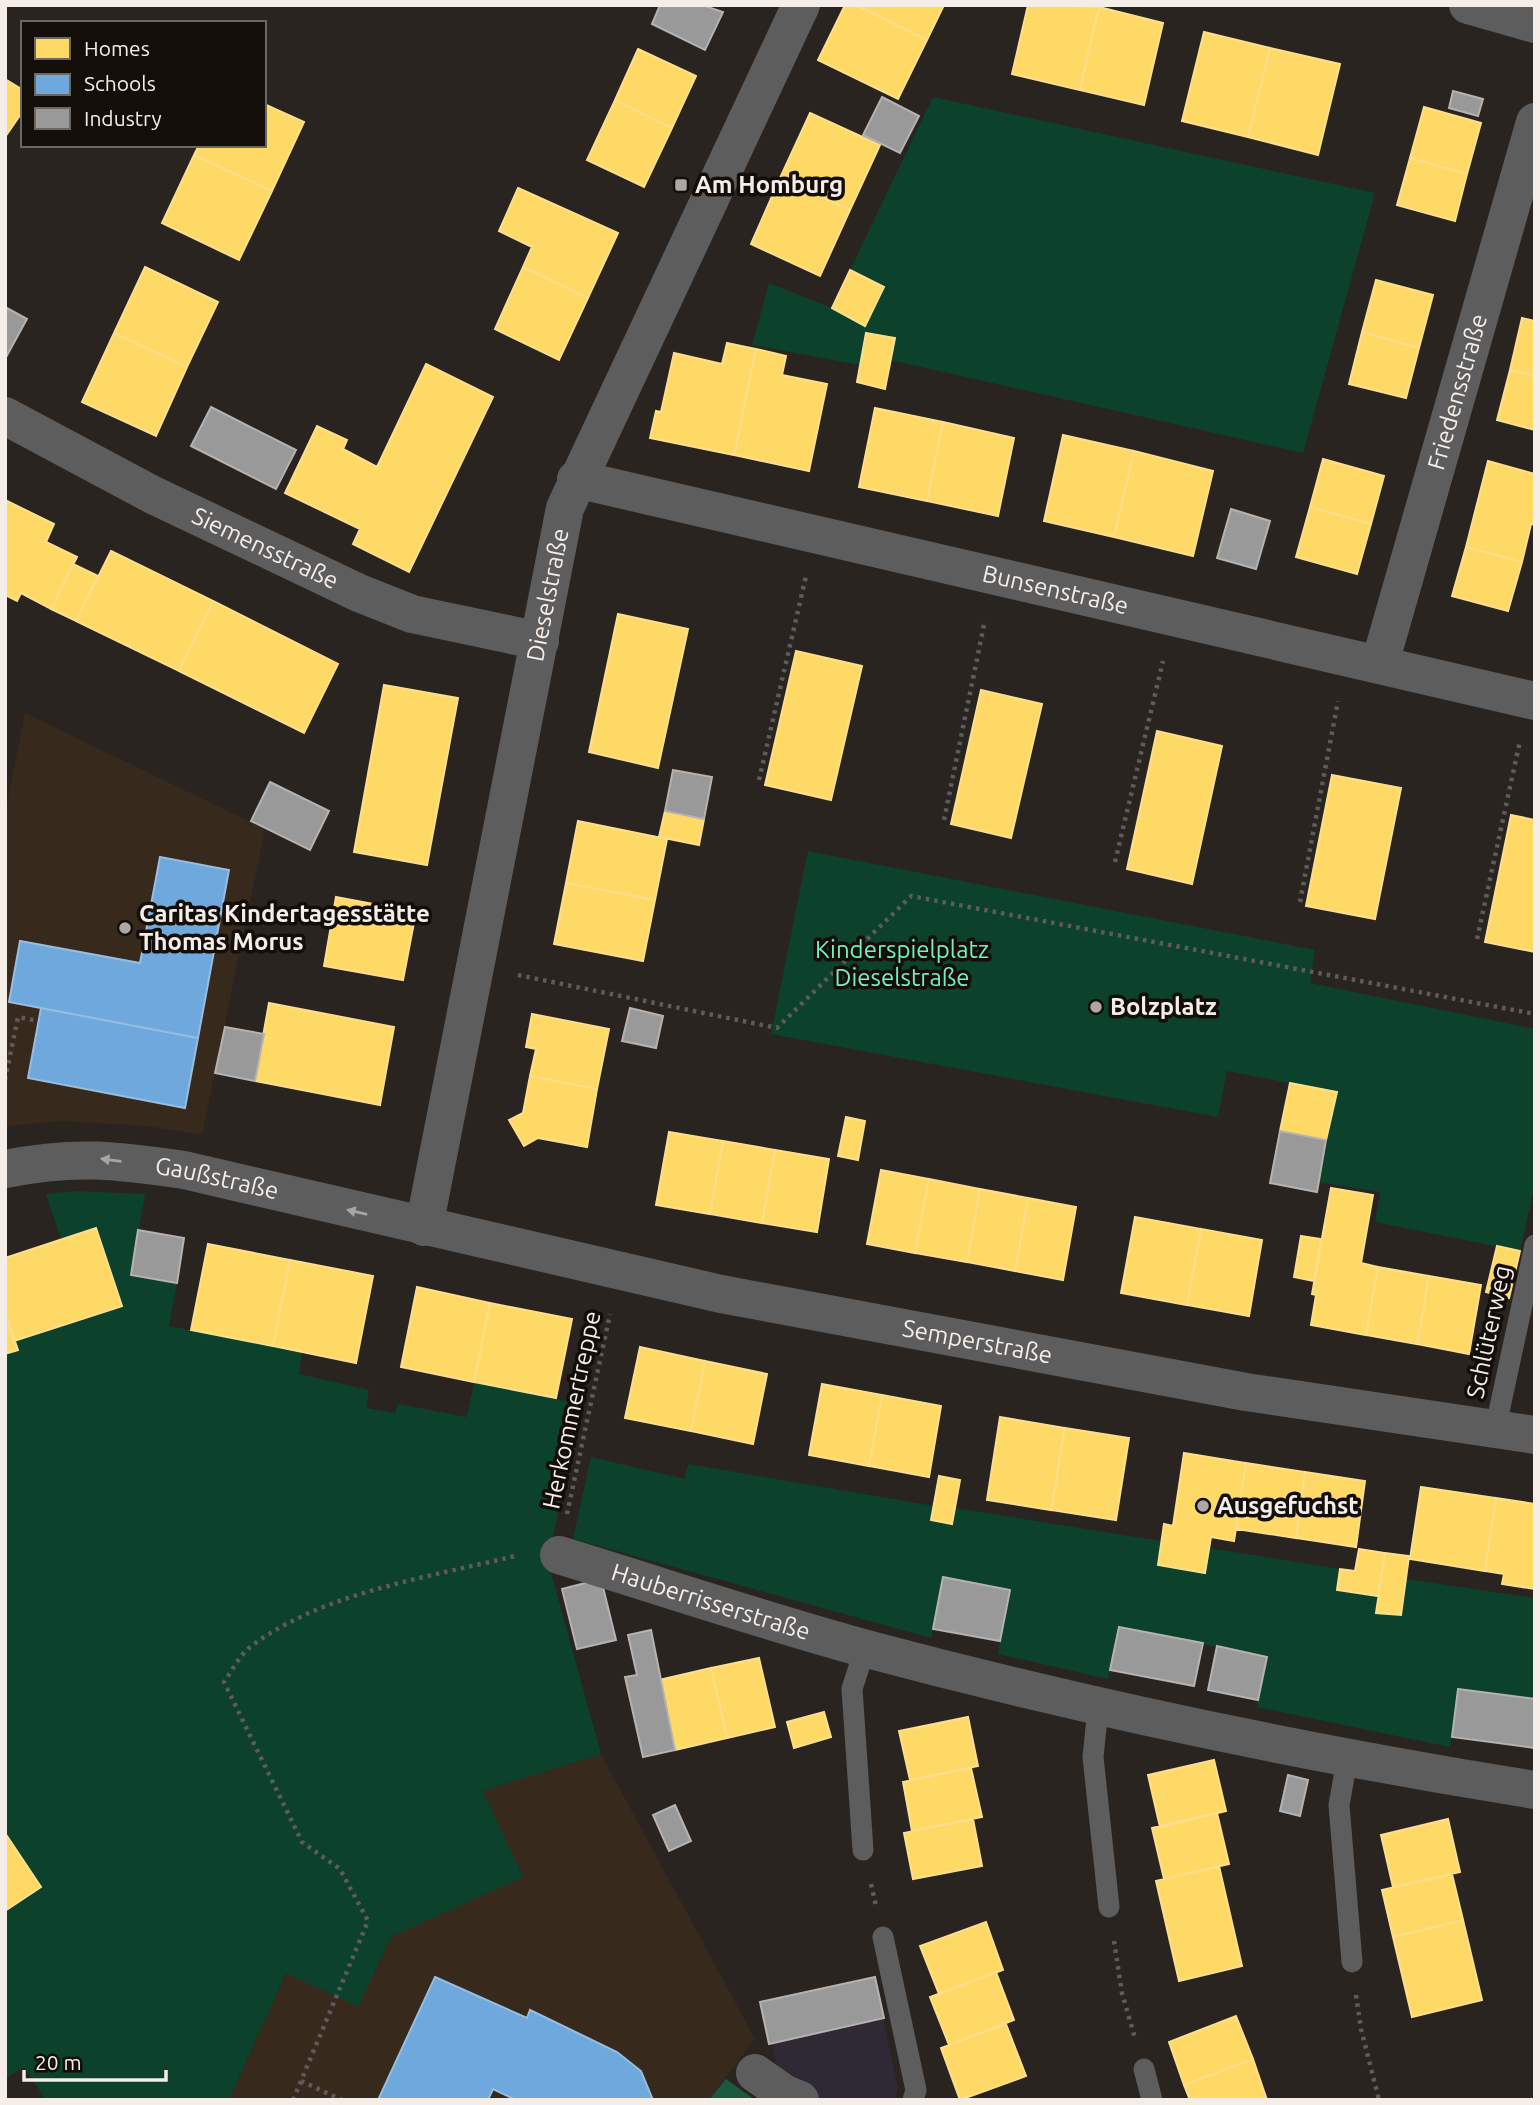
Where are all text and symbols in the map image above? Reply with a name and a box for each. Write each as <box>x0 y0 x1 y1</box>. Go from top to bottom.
legend <box>21 21 266 147</box>
text: Homes <box>84 36 150 60</box>
text: Schools <box>84 71 156 95</box>
text: Industry <box>84 106 162 130</box>
place label: Am Homburg <box>695 171 843 198</box>
marker: Am Homburg <box>673 177 689 193</box>
street label: Friedensstraße <box>1422 311 1492 473</box>
street label: Siemensstraße <box>188 502 343 594</box>
street label: Dieselstraße <box>521 526 574 664</box>
street label: Bunsenstraße <box>980 560 1131 619</box>
place label: Caritas Kindertagesstätte Thomas Morus <box>139 900 430 955</box>
marker: Caritas Kindertagesstätte Thomas Morus <box>117 920 133 936</box>
park label: Kinderspielplatz Dieselstraße <box>815 936 989 991</box>
place label: Bolzplatz <box>1110 993 1217 1020</box>
marker: Bolzplatz <box>1088 999 1104 1015</box>
street label: Gaußstraße <box>153 1152 281 1204</box>
one-way arrow <box>100 1154 122 1165</box>
one-way arrow <box>346 1206 368 1217</box>
street label: Schlüterweg <box>1461 1263 1516 1401</box>
street label: Herkommertreppe <box>537 1308 606 1511</box>
street label: Semperstraße <box>900 1314 1055 1369</box>
place label: Ausgefuchst <box>1217 1492 1359 1519</box>
marker: Ausgefuchst <box>1195 1498 1211 1514</box>
street label: Hauberrisserstraße <box>608 1558 813 1645</box>
scale bar <box>24 2038 166 2082</box>
text: 20 m <box>35 2050 82 2074</box>

